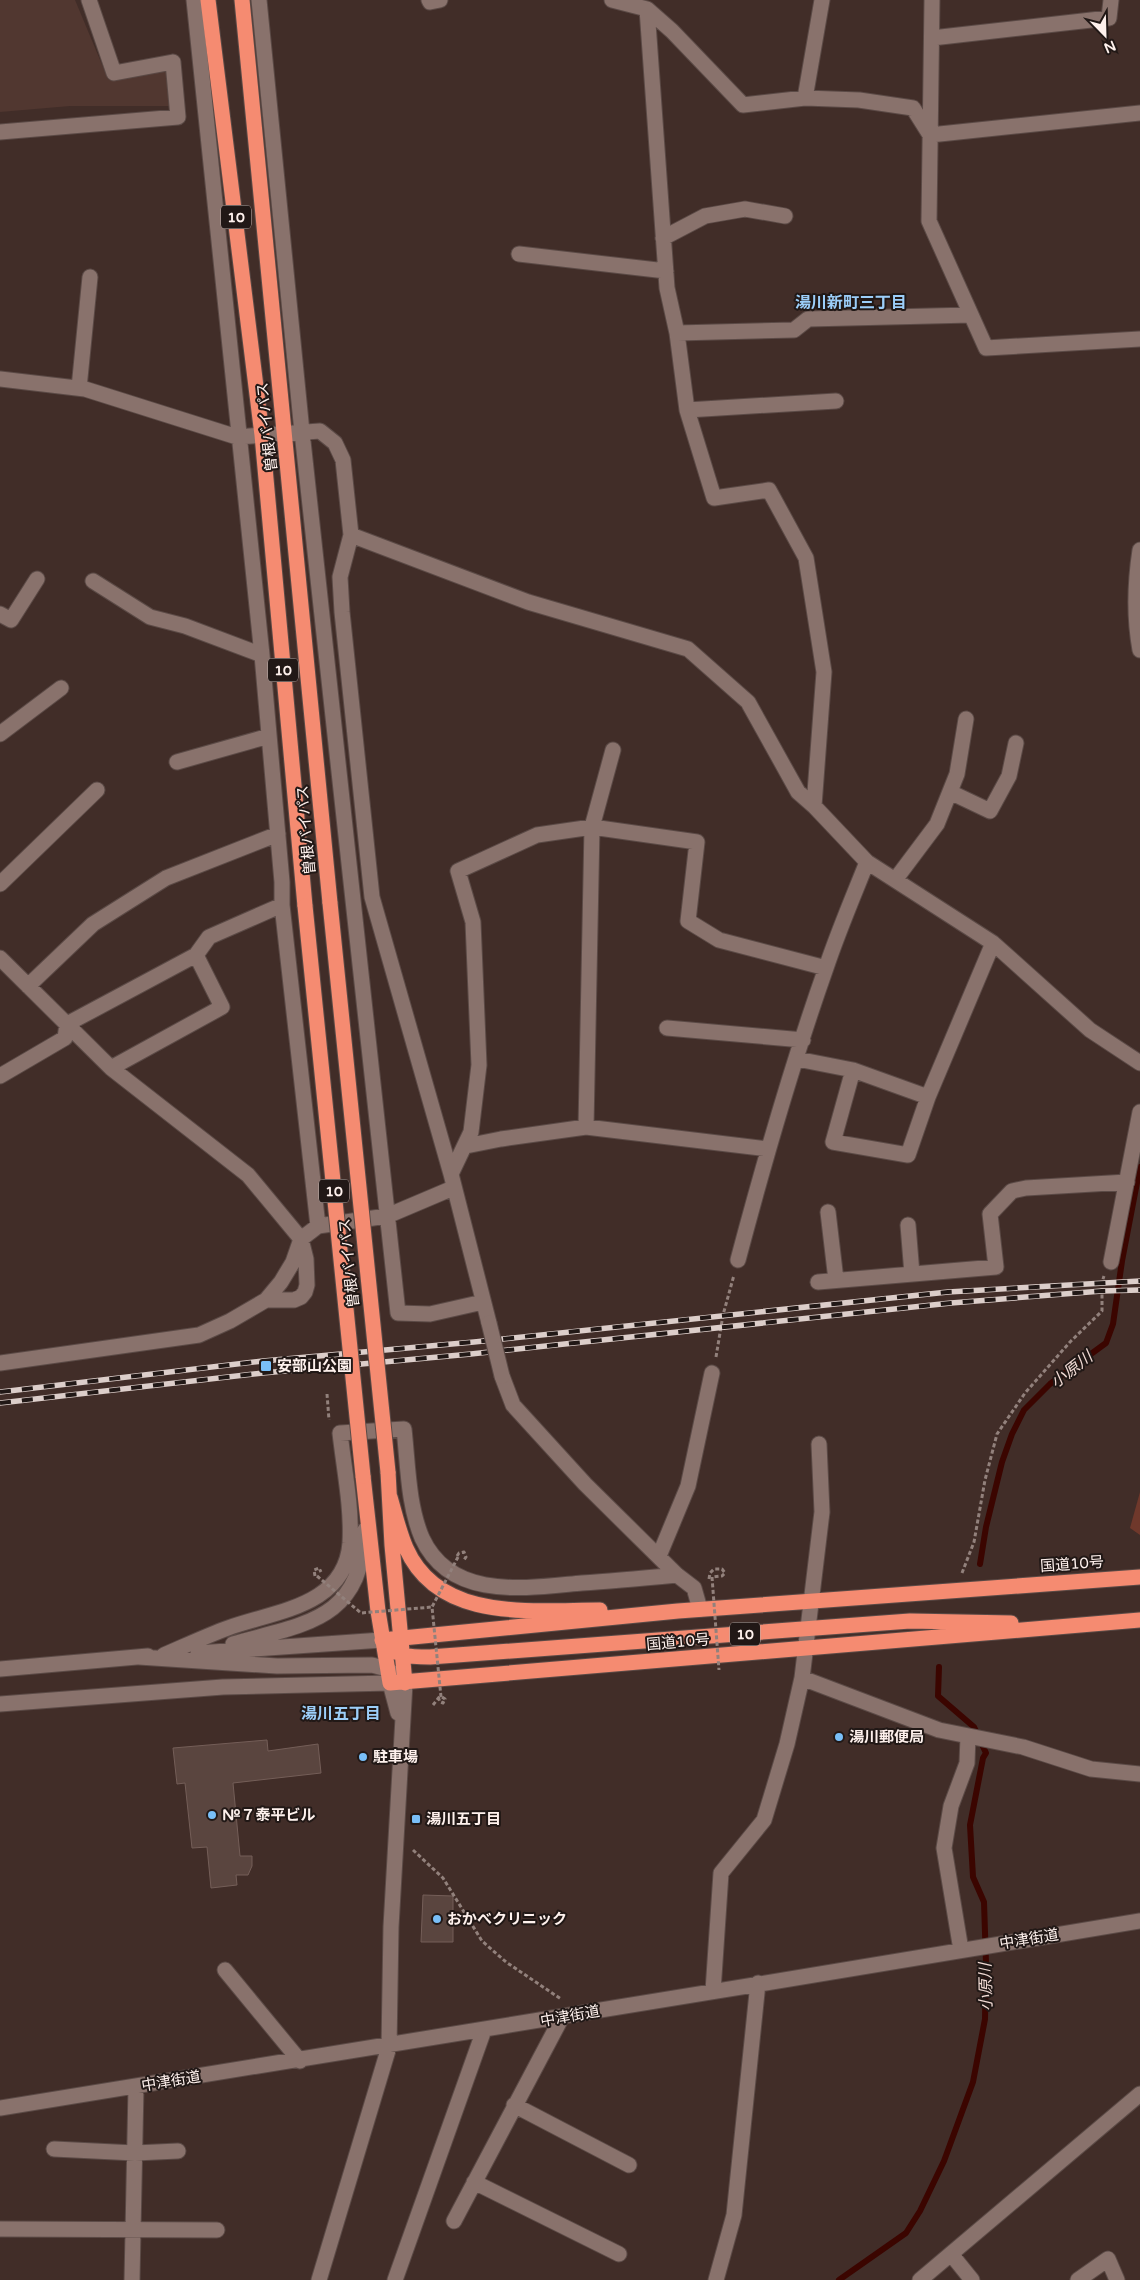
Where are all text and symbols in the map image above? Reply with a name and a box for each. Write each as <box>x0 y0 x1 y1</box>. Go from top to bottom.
north arrow <box>1080 10 1130 60</box>
text: N <box>1101 36 1118 57</box>
road number: 10 <box>221 206 251 228</box>
district label: 湯川新町三丁目 <box>795 293 907 313</box>
street label: 曽根バイパス <box>253 381 281 473</box>
road number: 10 <box>268 658 298 682</box>
street label: 曽根バイパス <box>293 785 319 875</box>
road number: 10 <box>319 1180 349 1202</box>
street label: 曽根バイパス <box>335 1217 363 1309</box>
water label: 小原川 <box>1047 1346 1098 1392</box>
place label: 安部山公園 <box>277 1357 352 1375</box>
marker: 安部山公園 <box>259 1359 273 1373</box>
street label: 国道10号 <box>1040 1553 1104 1575</box>
road number: 10 <box>730 1622 760 1646</box>
street label: 国道10号 <box>645 1630 711 1654</box>
district label: 湯川五丁目 <box>301 1704 381 1724</box>
place label: 湯川郵便局 <box>849 1728 924 1746</box>
marker: 湯川郵便局 <box>833 1731 845 1743</box>
place label: 駐車場 <box>373 1748 418 1766</box>
marker: 駐車場 <box>357 1751 369 1763</box>
place label: №７泰平ビル <box>222 1806 315 1824</box>
marker: №７泰平ビル <box>206 1809 218 1821</box>
place label: 湯川五丁目 <box>426 1810 501 1828</box>
marker: 湯川五丁目 <box>410 1813 422 1825</box>
place label: おかべクリニック <box>447 1910 567 1928</box>
marker: おかべクリニック <box>431 1913 443 1925</box>
street label: 中津街道 <box>998 1925 1060 1953</box>
water label: 小原川 <box>976 1961 996 2011</box>
street label: 中津街道 <box>539 2002 601 2030</box>
street label: 中津街道 <box>140 2067 202 2095</box>

